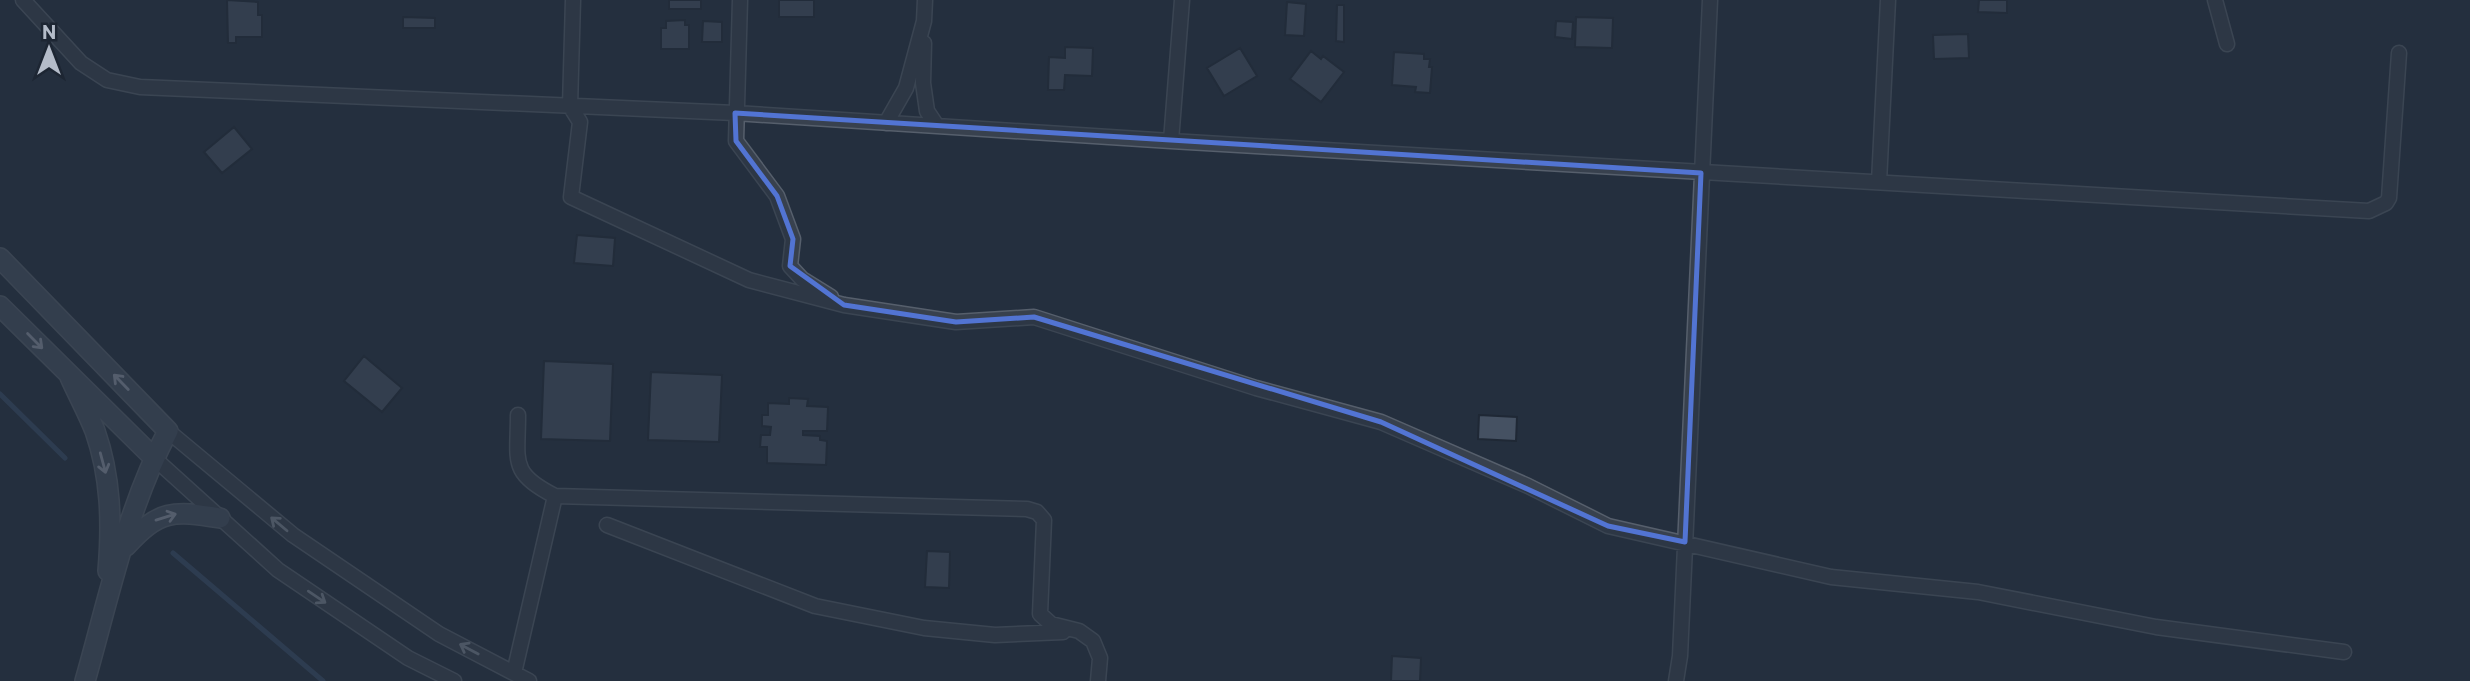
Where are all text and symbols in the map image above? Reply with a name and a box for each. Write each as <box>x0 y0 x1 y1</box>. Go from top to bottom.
north arrow <box>14 14 84 84</box>
text: N <box>42 20 56 43</box>
one-way arrow <box>26 333 43 350</box>
one-way arrow <box>112 374 129 391</box>
one-way arrow <box>98 451 111 473</box>
one-way arrow <box>155 510 177 523</box>
one-way arrow <box>271 516 289 532</box>
one-way arrow <box>307 590 327 604</box>
one-way arrow <box>459 642 480 656</box>

